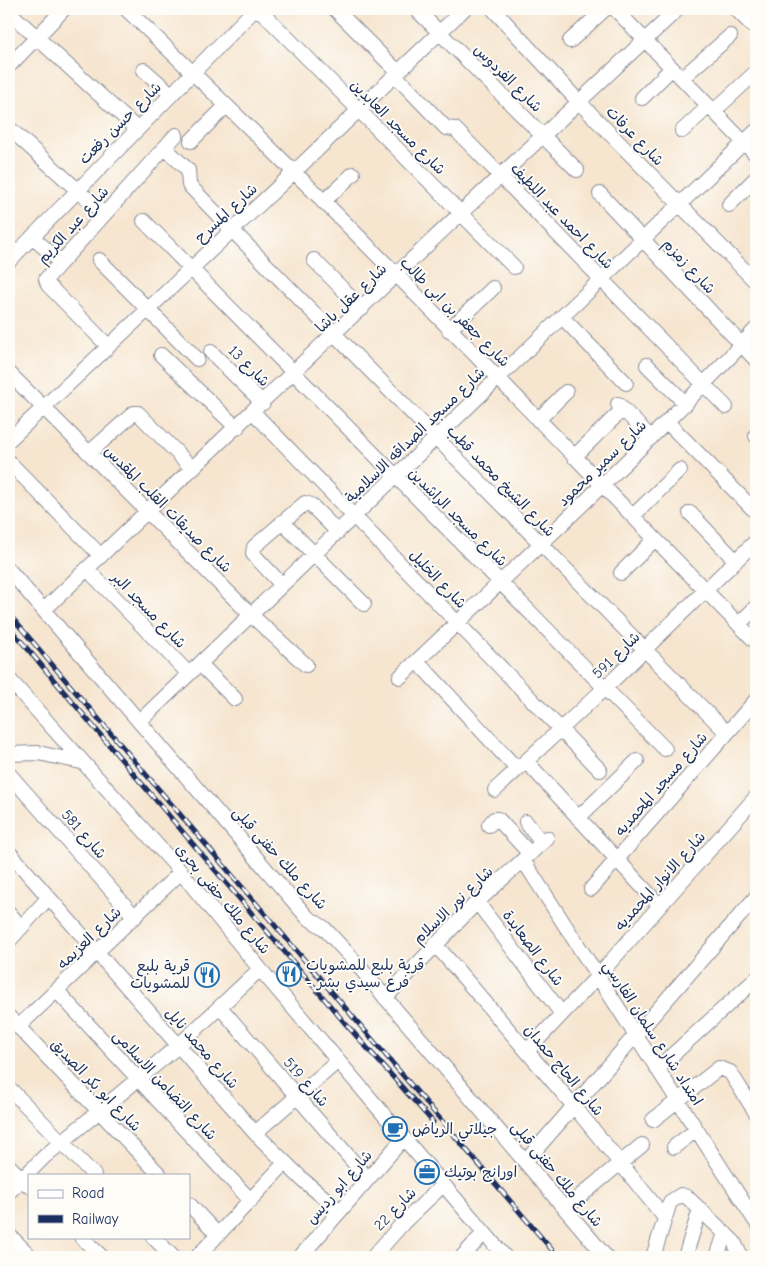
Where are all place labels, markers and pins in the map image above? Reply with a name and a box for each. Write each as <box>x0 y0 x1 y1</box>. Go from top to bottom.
place label: قرية بلبع للمشويات - فرع سيدي بشر <box>306 956 424 993</box>
place label: قرية بلبع للمشويات <box>130 957 190 993</box>
restaurant icon: قرية بلبع للمشويات - فرع سيدي بشر <box>276 961 302 987</box>
restaurant icon: قرية بلبع للمشويات <box>194 962 220 988</box>
cafe icon: جيلاتي الرياض <box>382 1116 408 1142</box>
place label: جيلاتي الرياض <box>412 1120 497 1142</box>
office icon: اورانج بوتيك <box>414 1159 440 1185</box>
place label: اورانج بوتيك <box>444 1163 517 1182</box>

